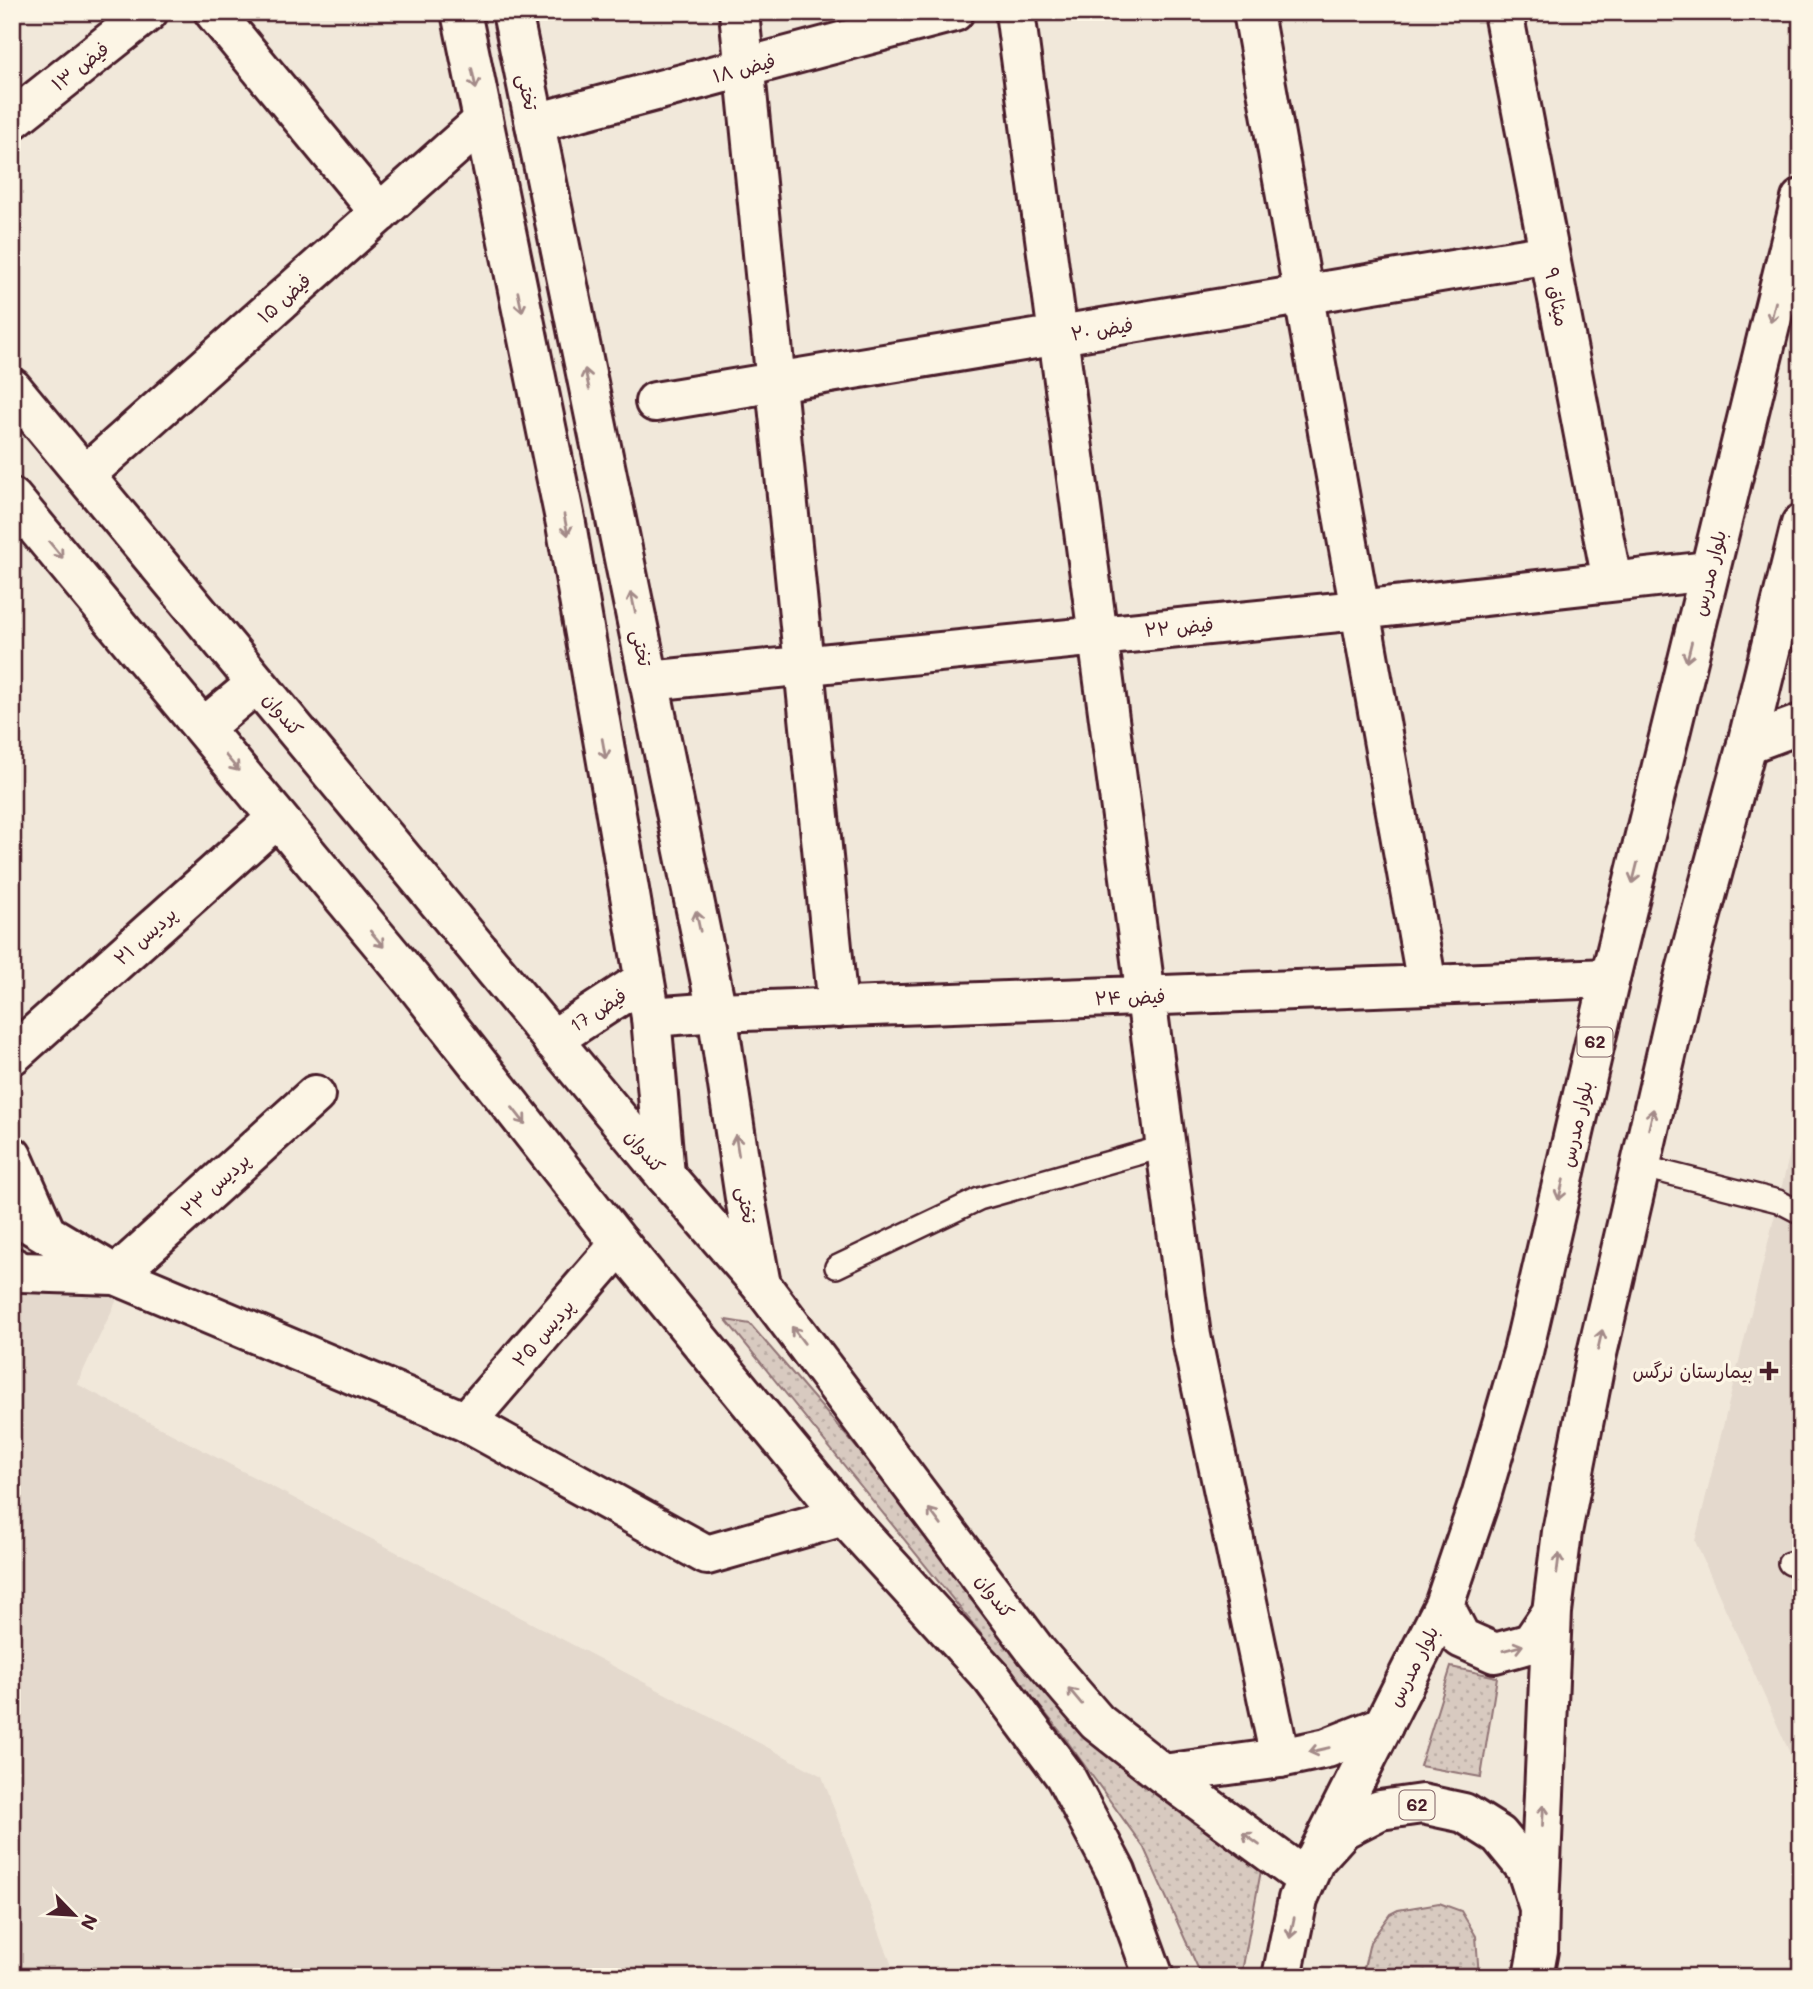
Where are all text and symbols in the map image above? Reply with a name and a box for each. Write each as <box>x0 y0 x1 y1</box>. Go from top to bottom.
street label: فیض ۱۳ <box>46 35 113 96</box>
street label: فیض ۱۸ <box>710 47 778 88</box>
one-way arrow <box>468 67 482 90</box>
street label: تختی <box>511 71 545 113</box>
street label: میثاق ۹ <box>1540 265 1575 329</box>
street label: فیض ۱۵ <box>252 267 316 328</box>
one-way arrow <box>514 290 527 313</box>
one-way arrow <box>1766 301 1779 323</box>
street label: فیض ۲۰ <box>1069 311 1135 346</box>
one-way arrow <box>580 368 594 391</box>
one-way arrow <box>559 513 573 536</box>
street label: بلوار مدرس <box>1686 527 1731 618</box>
one-way arrow <box>48 541 64 559</box>
one-way arrow <box>625 591 639 614</box>
street label: فیض ۲۲ <box>1143 611 1215 642</box>
street label: تختی <box>625 627 659 669</box>
one-way arrow <box>1682 640 1696 663</box>
street label: کندوان <box>258 687 309 741</box>
one-way arrow <box>598 737 612 760</box>
one-way arrow <box>224 754 240 772</box>
one-way arrow <box>1628 861 1641 884</box>
street label: پردیس ۲۱ <box>108 901 182 971</box>
one-way arrow <box>691 910 705 933</box>
one-way arrow <box>369 929 385 947</box>
street label: فیض 17 <box>565 982 631 1037</box>
street label: فیض ۲۴ <box>1094 983 1166 1010</box>
road number: 62 <box>1578 1028 1612 1056</box>
street label: بلوار مدرس <box>1553 1078 1598 1169</box>
one-way arrow <box>512 1107 527 1125</box>
one-way arrow <box>1645 1108 1659 1131</box>
street label: کندوان <box>620 1124 671 1178</box>
one-way arrow <box>730 1134 743 1157</box>
street label: پردیس ۲۳ <box>175 1147 255 1223</box>
one-way arrow <box>1553 1178 1567 1201</box>
street label: تختی <box>731 1185 763 1226</box>
street label: پردیس ۲۵ <box>506 1293 580 1373</box>
one-way arrow <box>791 1326 806 1345</box>
one-way arrow <box>1594 1329 1607 1352</box>
place label: بیمارستان نرگس <box>1632 1358 1753 1383</box>
marker: بیمارستان نرگس <box>1759 1361 1779 1381</box>
one-way arrow <box>928 1508 943 1527</box>
one-way arrow <box>1552 1553 1565 1576</box>
street label: کندوان <box>970 1568 1020 1623</box>
street label: بلوار مدرس <box>1382 1621 1444 1710</box>
one-way arrow <box>1501 1641 1524 1654</box>
one-way arrow <box>1067 1688 1083 1706</box>
one-way arrow <box>1308 1744 1331 1757</box>
road number: 62 <box>1400 1790 1434 1819</box>
one-way arrow <box>1537 1804 1550 1827</box>
one-way arrow <box>1243 1831 1261 1846</box>
north arrow <box>38 1881 108 1951</box>
text: N <box>75 1911 104 1934</box>
one-way arrow <box>1284 1916 1298 1939</box>

